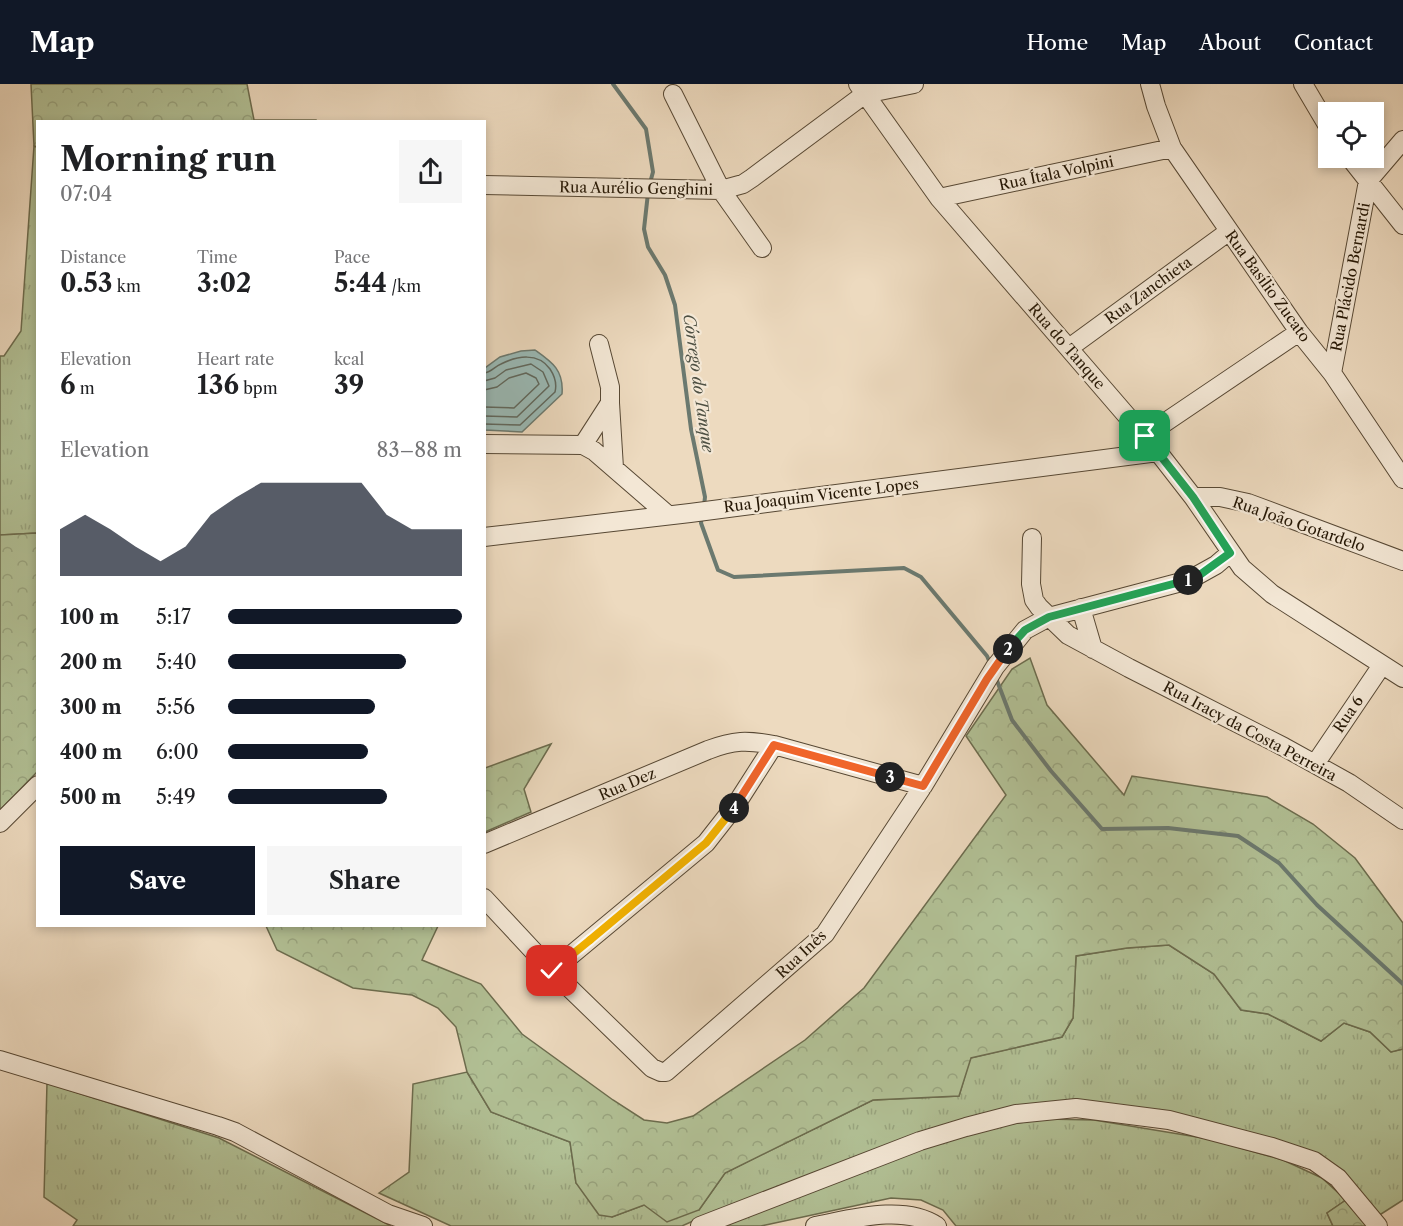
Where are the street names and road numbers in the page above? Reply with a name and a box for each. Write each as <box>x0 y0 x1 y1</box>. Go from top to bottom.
street label: Rua Ítala Volpini <box>997 151 1116 194</box>
street label: Rua Aurélio Genghini <box>559 177 714 199</box>
street label: Rua Plácido Bernardi <box>1326 201 1374 353</box>
street label: Rua Basílio Zucato <box>1221 227 1315 345</box>
street label: Rua Zanchieta <box>1101 252 1195 328</box>
street label: Rua do Tanque <box>1025 299 1109 393</box>
street label: Rua Joaquim Vicente Lopes <box>722 474 920 516</box>
street label: Rua João Gotardelo <box>1230 492 1368 556</box>
street label: Rua Iracy da Costa Perreira <box>1160 677 1340 785</box>
street label: Rua 6 <box>1329 692 1367 736</box>
street label: Rua Dez <box>596 763 659 805</box>
street label: Rua Inês <box>772 926 830 982</box>

